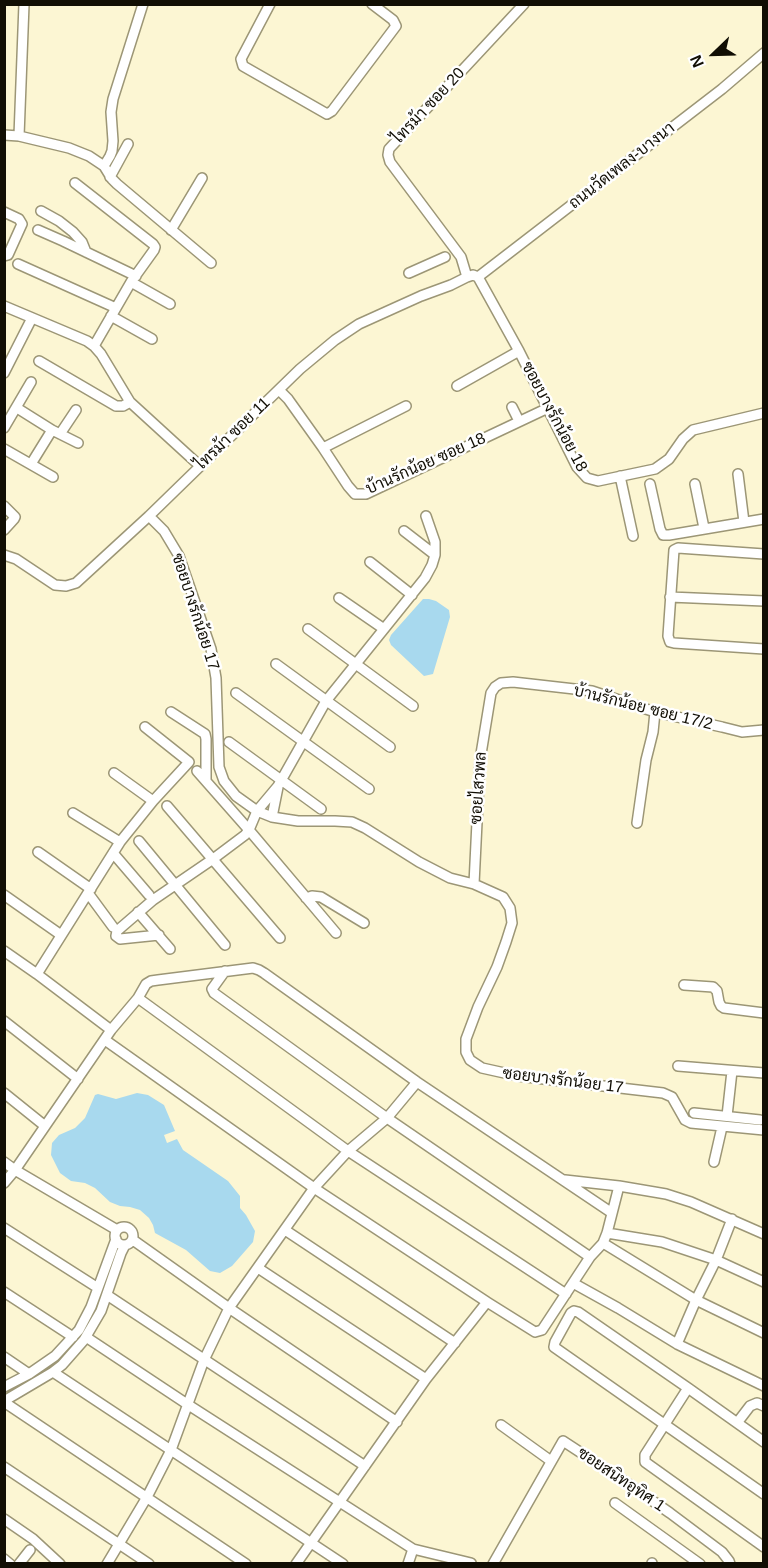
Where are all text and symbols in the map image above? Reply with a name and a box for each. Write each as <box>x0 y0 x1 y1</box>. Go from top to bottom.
north arrow <box>684 24 744 84</box>
text: N <box>687 53 707 70</box>
street label: ไทรม้า ซอย 20 <box>389 64 469 148</box>
street label: ถนนวัดเพลง-บางนา <box>565 119 679 213</box>
street label: ซอยบางรักน้อย 18 <box>517 359 591 475</box>
street label: ไทรม้า ซอย 11 <box>192 394 274 474</box>
street label: บ้านรักน้อย ซอย 18 <box>363 429 489 499</box>
street label: ซอยบางรักน้อย 17 <box>167 551 223 673</box>
street label: บ้านรักน้อย ซอย 17/2 <box>572 681 714 735</box>
street label: ซอยไสวพล <box>467 751 491 825</box>
street label: ซอยบางรักน้อย 17 <box>501 1064 625 1098</box>
street label: ซอยสนิทอุทิศ 1 <box>574 1444 668 1516</box>

